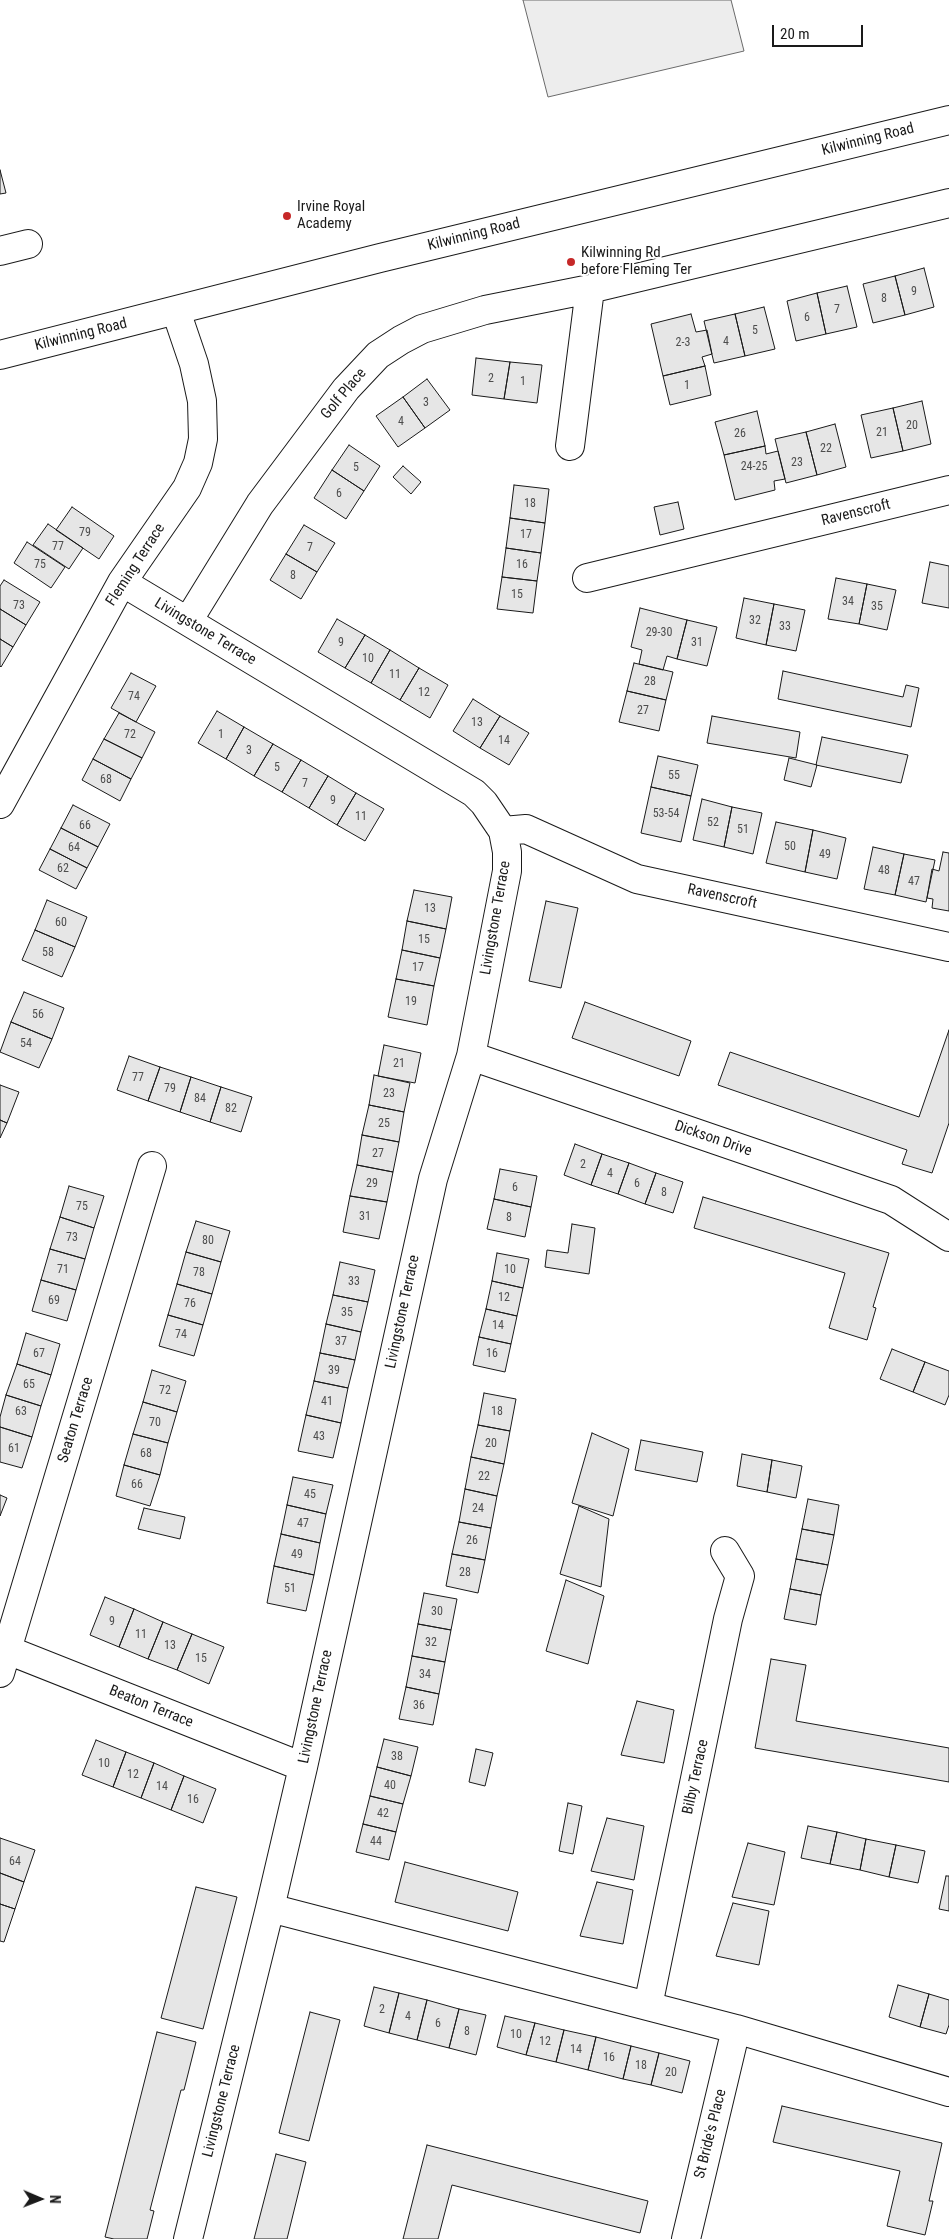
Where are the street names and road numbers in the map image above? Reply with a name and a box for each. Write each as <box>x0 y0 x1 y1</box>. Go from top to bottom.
street label: Kilwinning Road <box>820 120 916 160</box>
street label: Kilwinning Road <box>426 215 522 255</box>
street label: Kilwinning Road <box>33 315 129 355</box>
street label: Golf Place <box>318 365 370 423</box>
street label: Ravenscroft <box>820 496 892 530</box>
street label: Fleming Terrace <box>103 520 169 610</box>
street label: Livingstone Terrace <box>151 595 259 669</box>
street label: Livingstone Terrace <box>477 860 515 976</box>
street label: Ravenscroft <box>686 881 758 913</box>
street label: Dickson Drive <box>672 1117 754 1161</box>
street label: Livingstone Terrace <box>382 1254 424 1370</box>
street label: Seaton Terrace <box>54 1375 98 1465</box>
street label: Livingstone Terrace <box>295 1649 337 1765</box>
street label: Beaton Terrace <box>106 1682 196 1732</box>
street label: Bilby Terrace <box>679 1738 713 1816</box>
street label: Livingstone Terrace <box>199 2043 245 2159</box>
street label: St Bride's Place <box>691 2087 731 2181</box>

